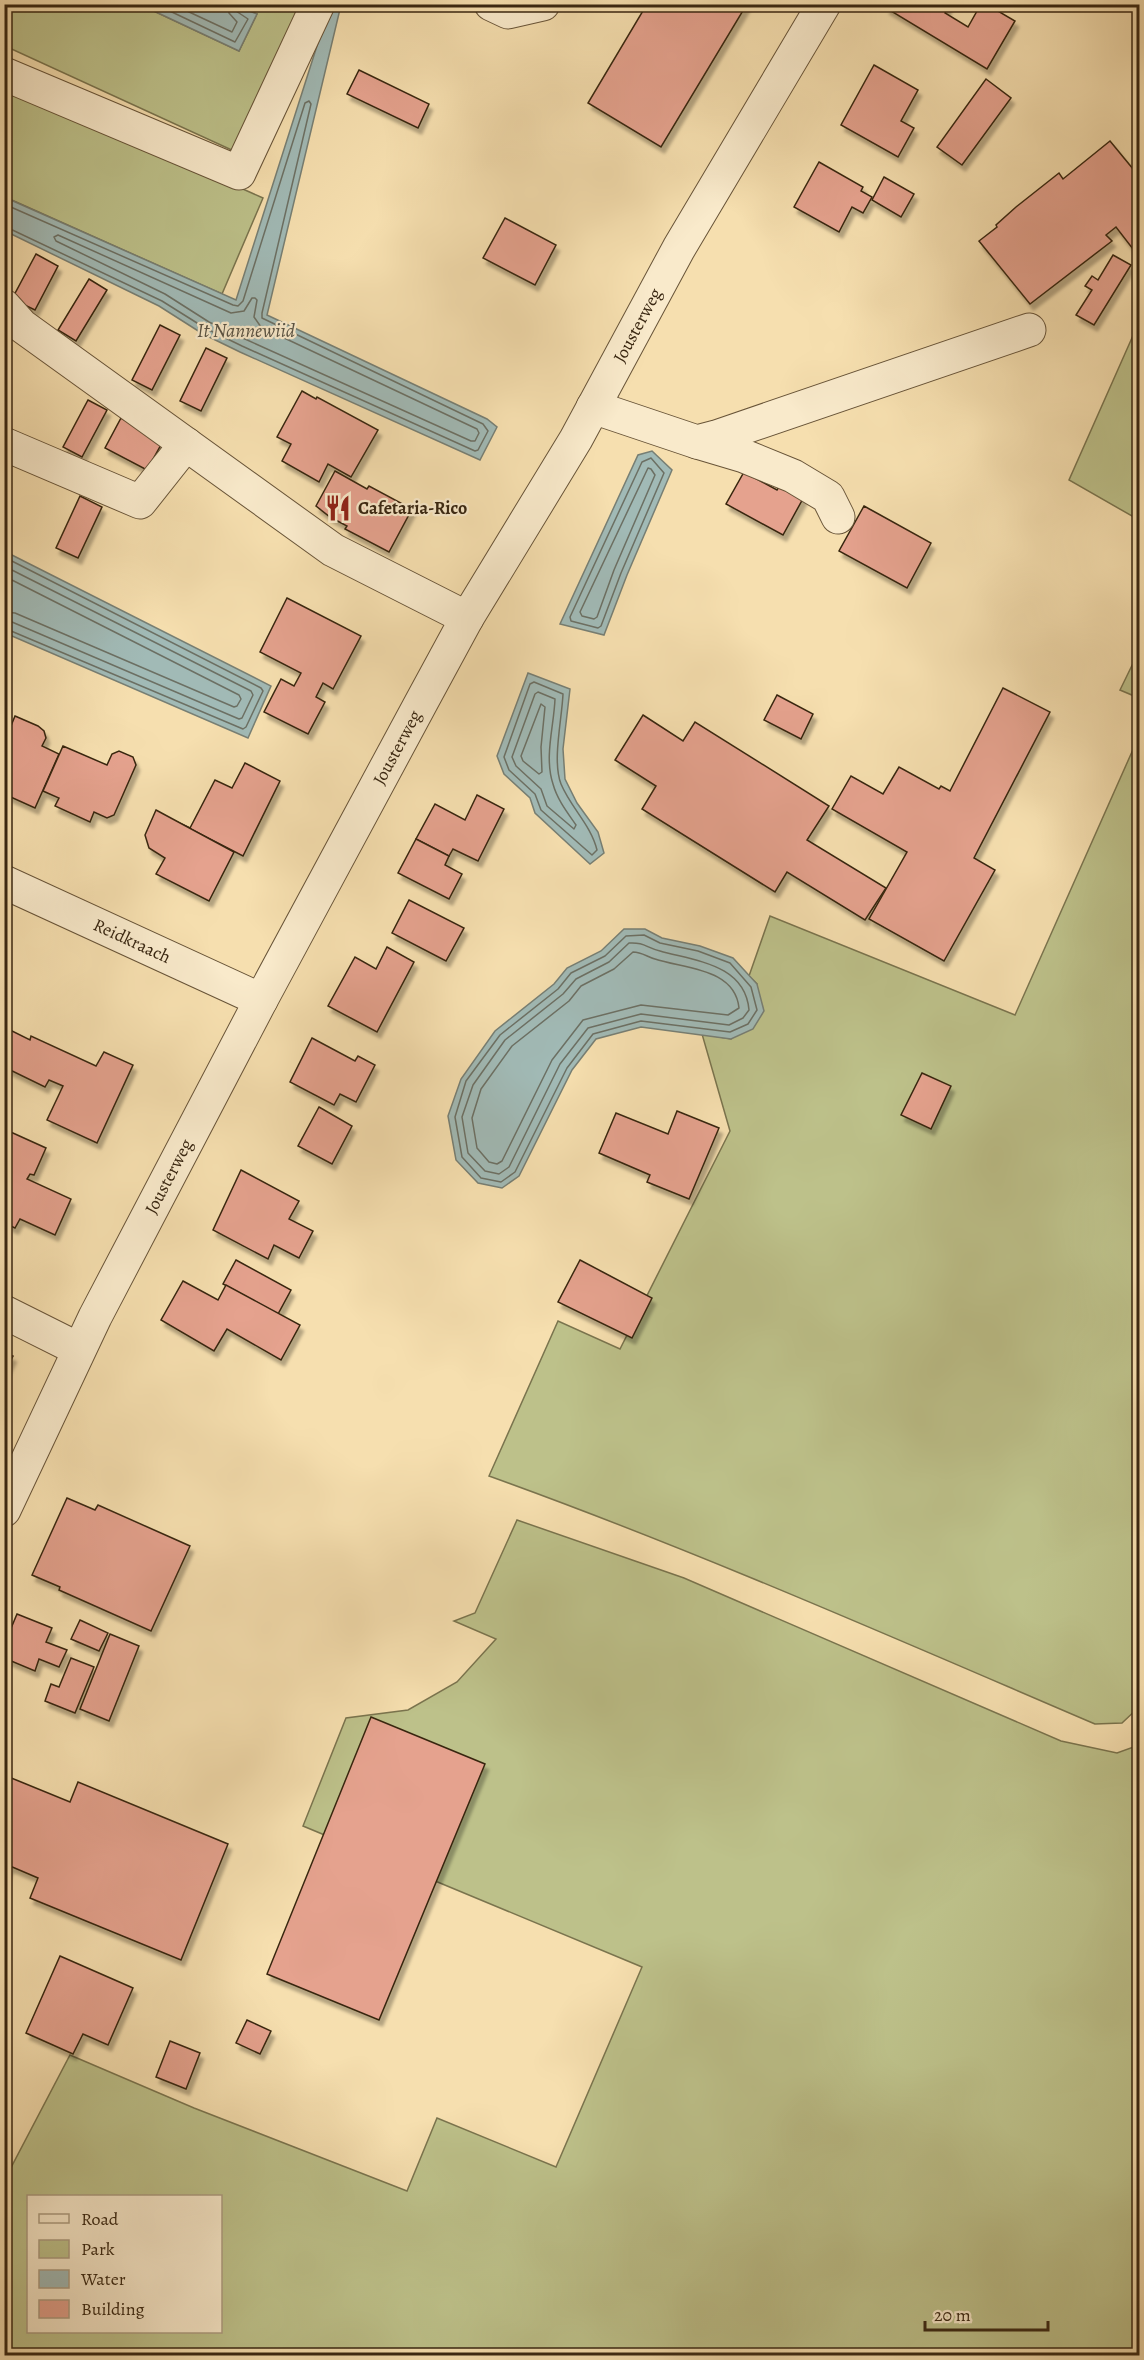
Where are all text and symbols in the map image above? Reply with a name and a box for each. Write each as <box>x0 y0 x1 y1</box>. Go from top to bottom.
street label: Jousterweg <box>607 284 667 367</box>
water label: It Nannewiid <box>197 317 296 344</box>
restaurant icon: Cafetaria-Rico <box>323 493 353 523</box>
place label: Cafetaria-Rico <box>358 496 467 520</box>
street label: Jousterweg <box>367 706 427 789</box>
street label: Reidkraach <box>89 913 175 969</box>
street label: Jousterweg <box>139 1135 198 1218</box>
legend <box>27 2195 222 2333</box>
text: Road <box>81 2207 119 2231</box>
text: Park <box>81 2237 115 2261</box>
text: Water <box>80 2267 126 2291</box>
scale bar <box>925 2294 1048 2332</box>
text: Building <box>81 2297 145 2321</box>
text: 20 m <box>934 2303 971 2327</box>

